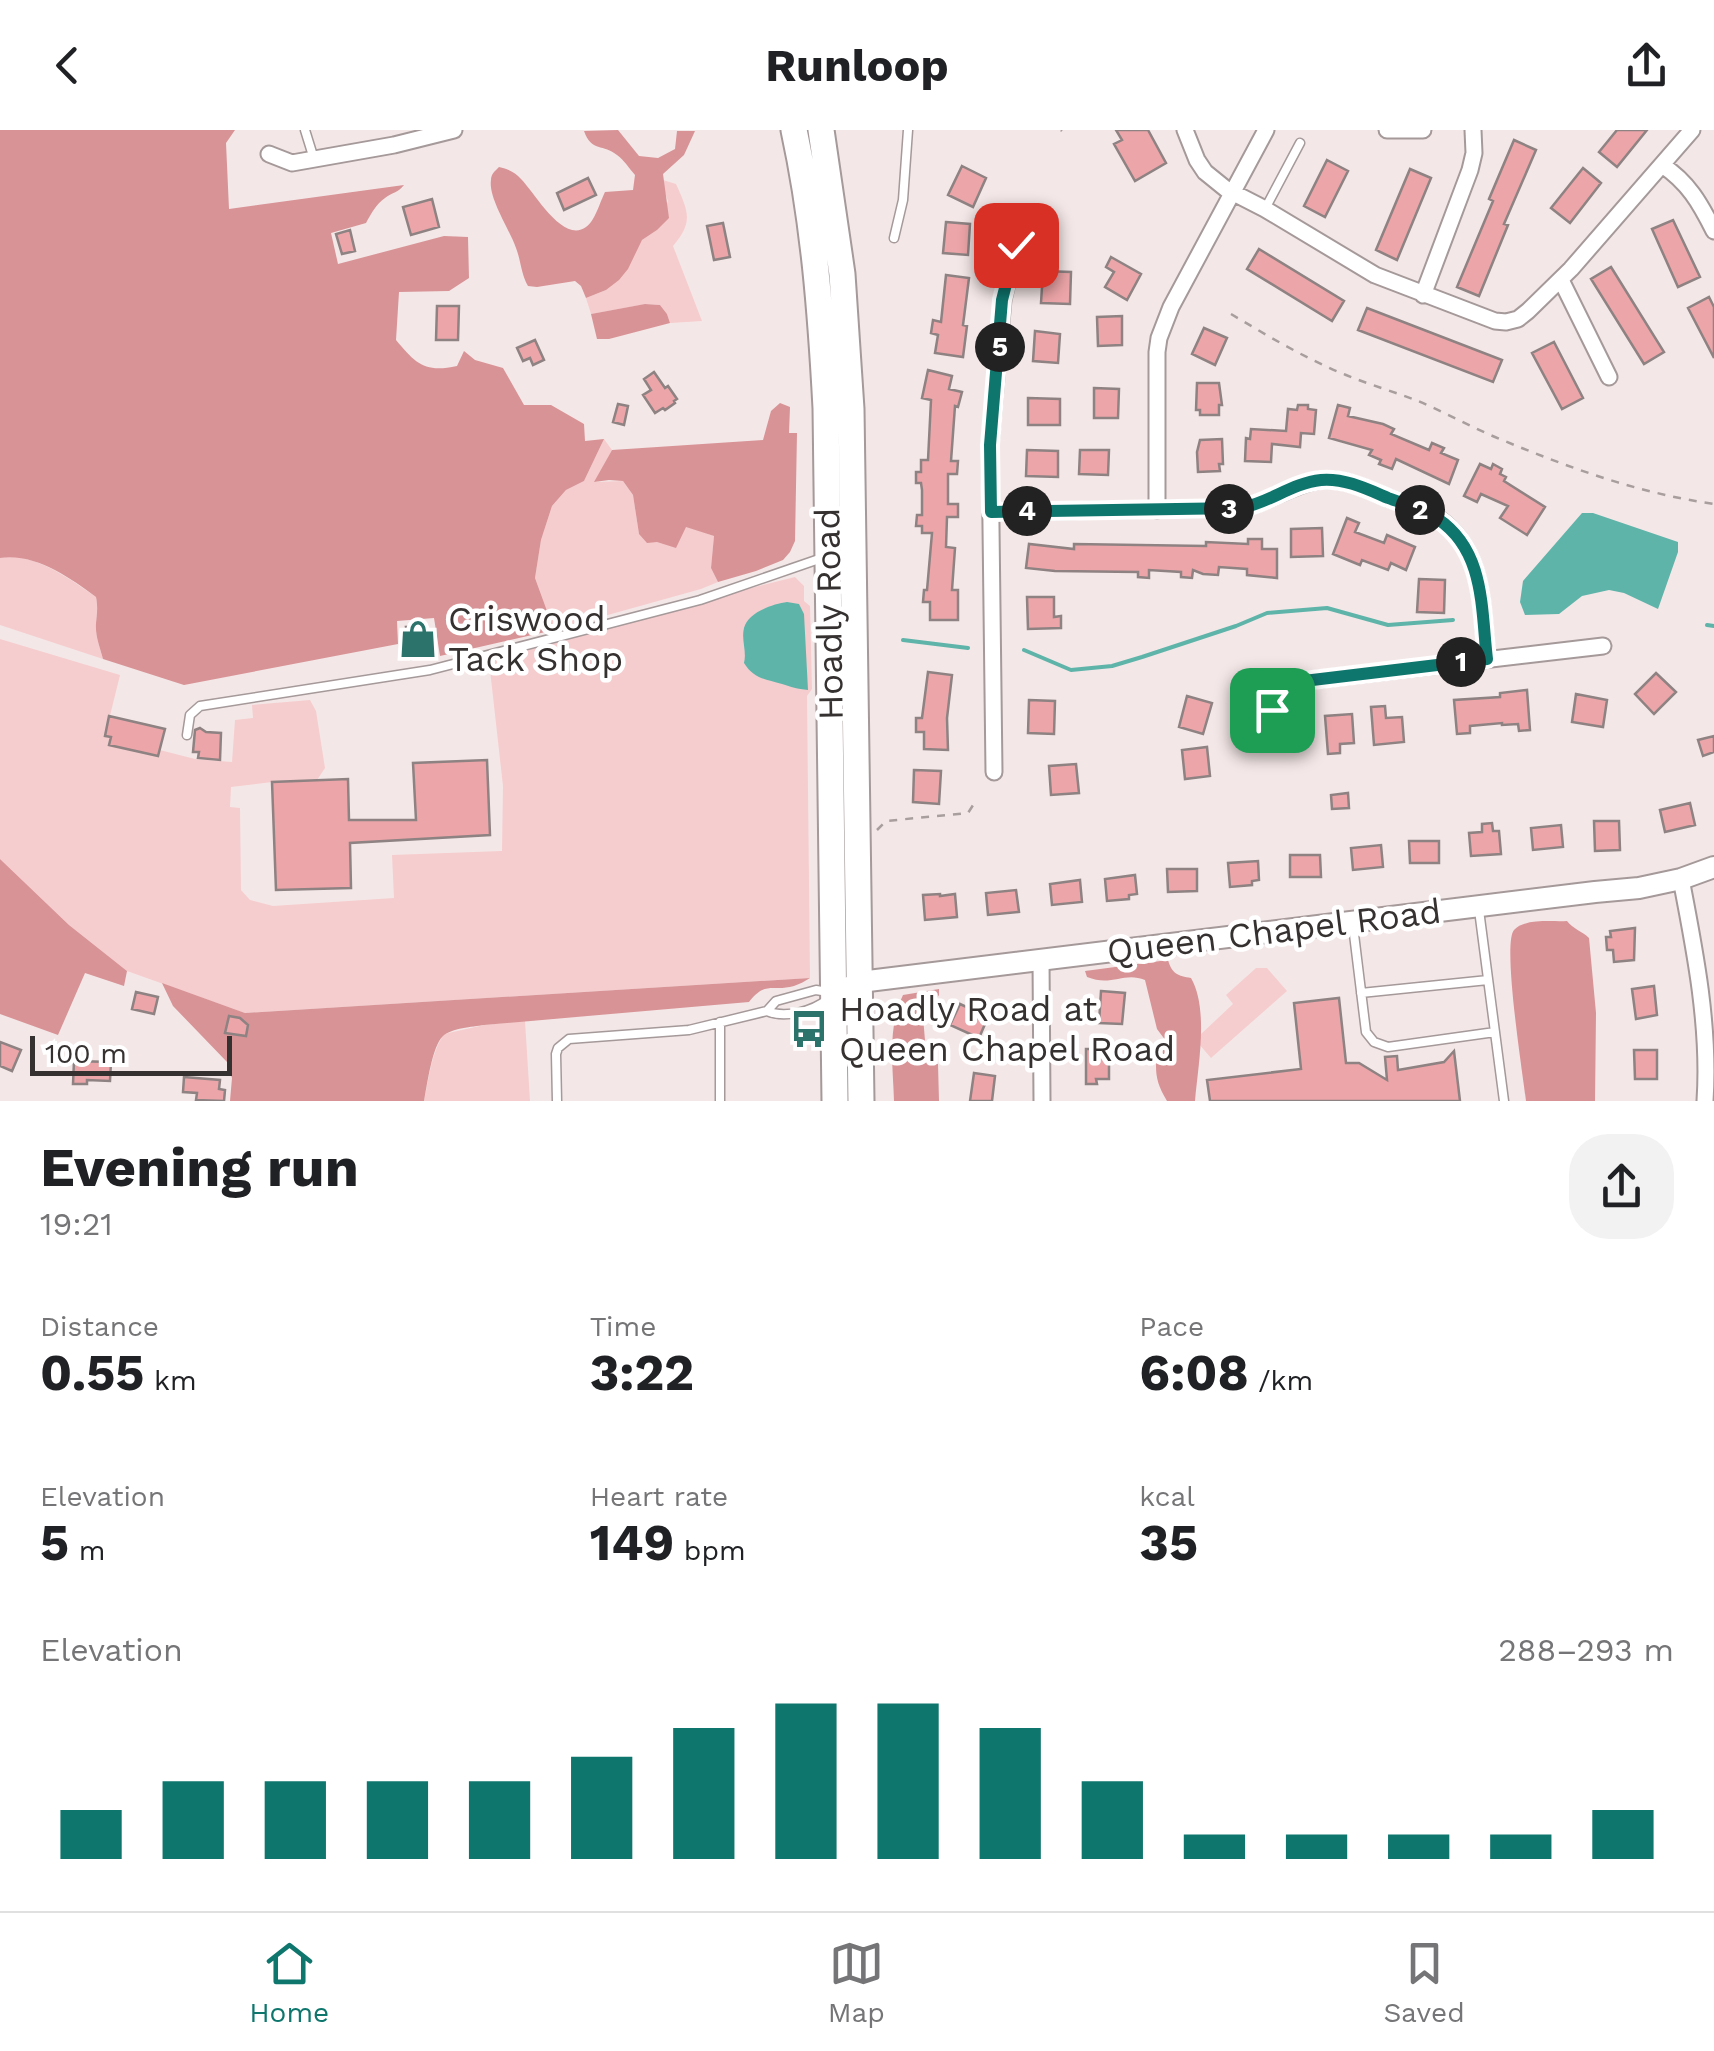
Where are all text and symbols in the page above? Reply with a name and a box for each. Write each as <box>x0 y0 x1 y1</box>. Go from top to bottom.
icon: back <box>40 38 95 93</box>
icon: share <box>1619 38 1674 93</box>
text: Runloop <box>765 39 949 92</box>
pin <box>974 203 1059 288</box>
icon: check <box>989 218 1044 273</box>
pin: 5 <box>975 322 1025 372</box>
text: 5 <box>992 330 1008 363</box>
pin: 3 <box>1204 484 1254 534</box>
pin: 2 <box>1395 485 1445 535</box>
pin: 4 <box>1002 486 1052 536</box>
text: 3 <box>1221 492 1237 525</box>
text: 2 <box>1412 493 1428 526</box>
text: 4 <box>1018 494 1036 527</box>
street label: Hoadly Road <box>806 507 852 721</box>
place label: Criswood Tack Shop <box>448 598 623 680</box>
shop icon: Criswood Tack Shop <box>397 618 439 660</box>
pin: 1 <box>1436 637 1486 687</box>
text: 1 <box>1455 645 1467 678</box>
pin <box>1230 668 1315 753</box>
icon: arrive <box>1245 683 1300 738</box>
street label: Queen Chapel Road <box>1105 890 1443 972</box>
place label: Hoadly Road at Queen Chapel Road <box>839 988 1175 1070</box>
bus stop icon: Hoadly Road at Queen Chapel Road <box>788 1008 830 1050</box>
scale bar <box>30 1031 232 1076</box>
text: 100 m <box>45 1037 127 1070</box>
button: share <box>1569 1134 1674 1239</box>
text: Evening run <box>40 1135 359 1199</box>
text: 19:21 <box>40 1205 113 1243</box>
text: Distance <box>40 1310 159 1343</box>
text: Time <box>590 1310 656 1343</box>
text: Pace <box>1139 1310 1204 1343</box>
text: 0.55 <box>40 1343 145 1402</box>
text: 3:22 <box>590 1343 694 1402</box>
text: 6:08 <box>1139 1343 1249 1402</box>
text: km <box>145 1364 197 1397</box>
text: /km <box>1249 1364 1313 1397</box>
text: Elevation <box>40 1480 165 1513</box>
text: Heart rate <box>590 1480 728 1513</box>
text: kcal <box>1139 1480 1195 1513</box>
text: 5 <box>40 1513 69 1572</box>
text: 149 <box>590 1513 674 1572</box>
text: 35 <box>1139 1513 1198 1572</box>
text: m <box>69 1534 105 1567</box>
text: bpm <box>674 1534 746 1567</box>
text: Elevation <box>40 1631 183 1669</box>
text: 288–293 m <box>1498 1631 1674 1669</box>
tab: Home <box>249 1936 329 2029</box>
tab: Map <box>828 1936 885 2029</box>
tab: Saved <box>1383 1936 1465 2029</box>

